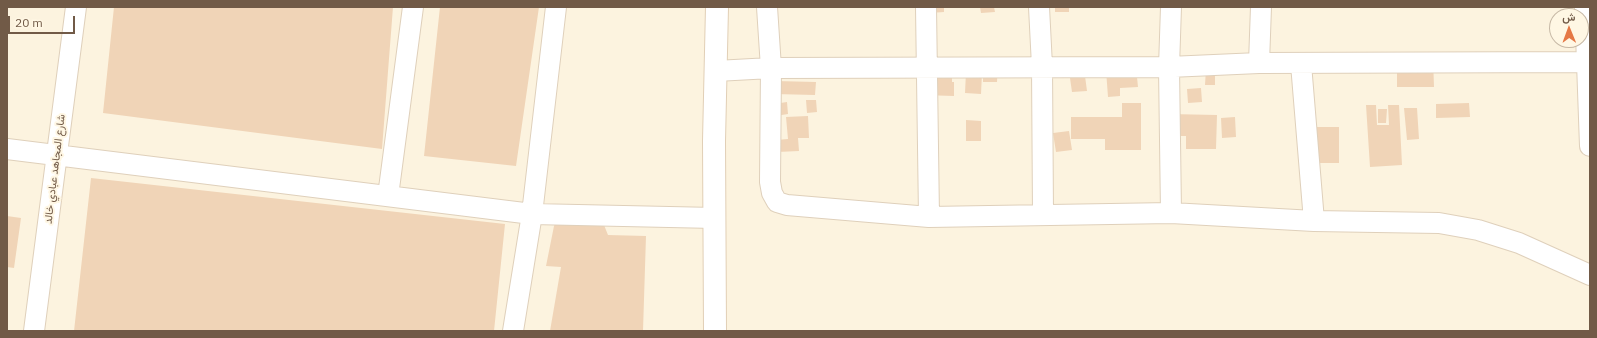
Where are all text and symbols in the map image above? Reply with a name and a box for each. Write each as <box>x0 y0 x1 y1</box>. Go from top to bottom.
scale bar <box>10 8 77 34</box>
north arrow <box>1549 8 1589 48</box>
text: ش <box>1562 10 1576 24</box>
text: 20 m <box>15 15 43 30</box>
street label: شارع المجاهد عبادي خالد <box>42 113 68 225</box>

